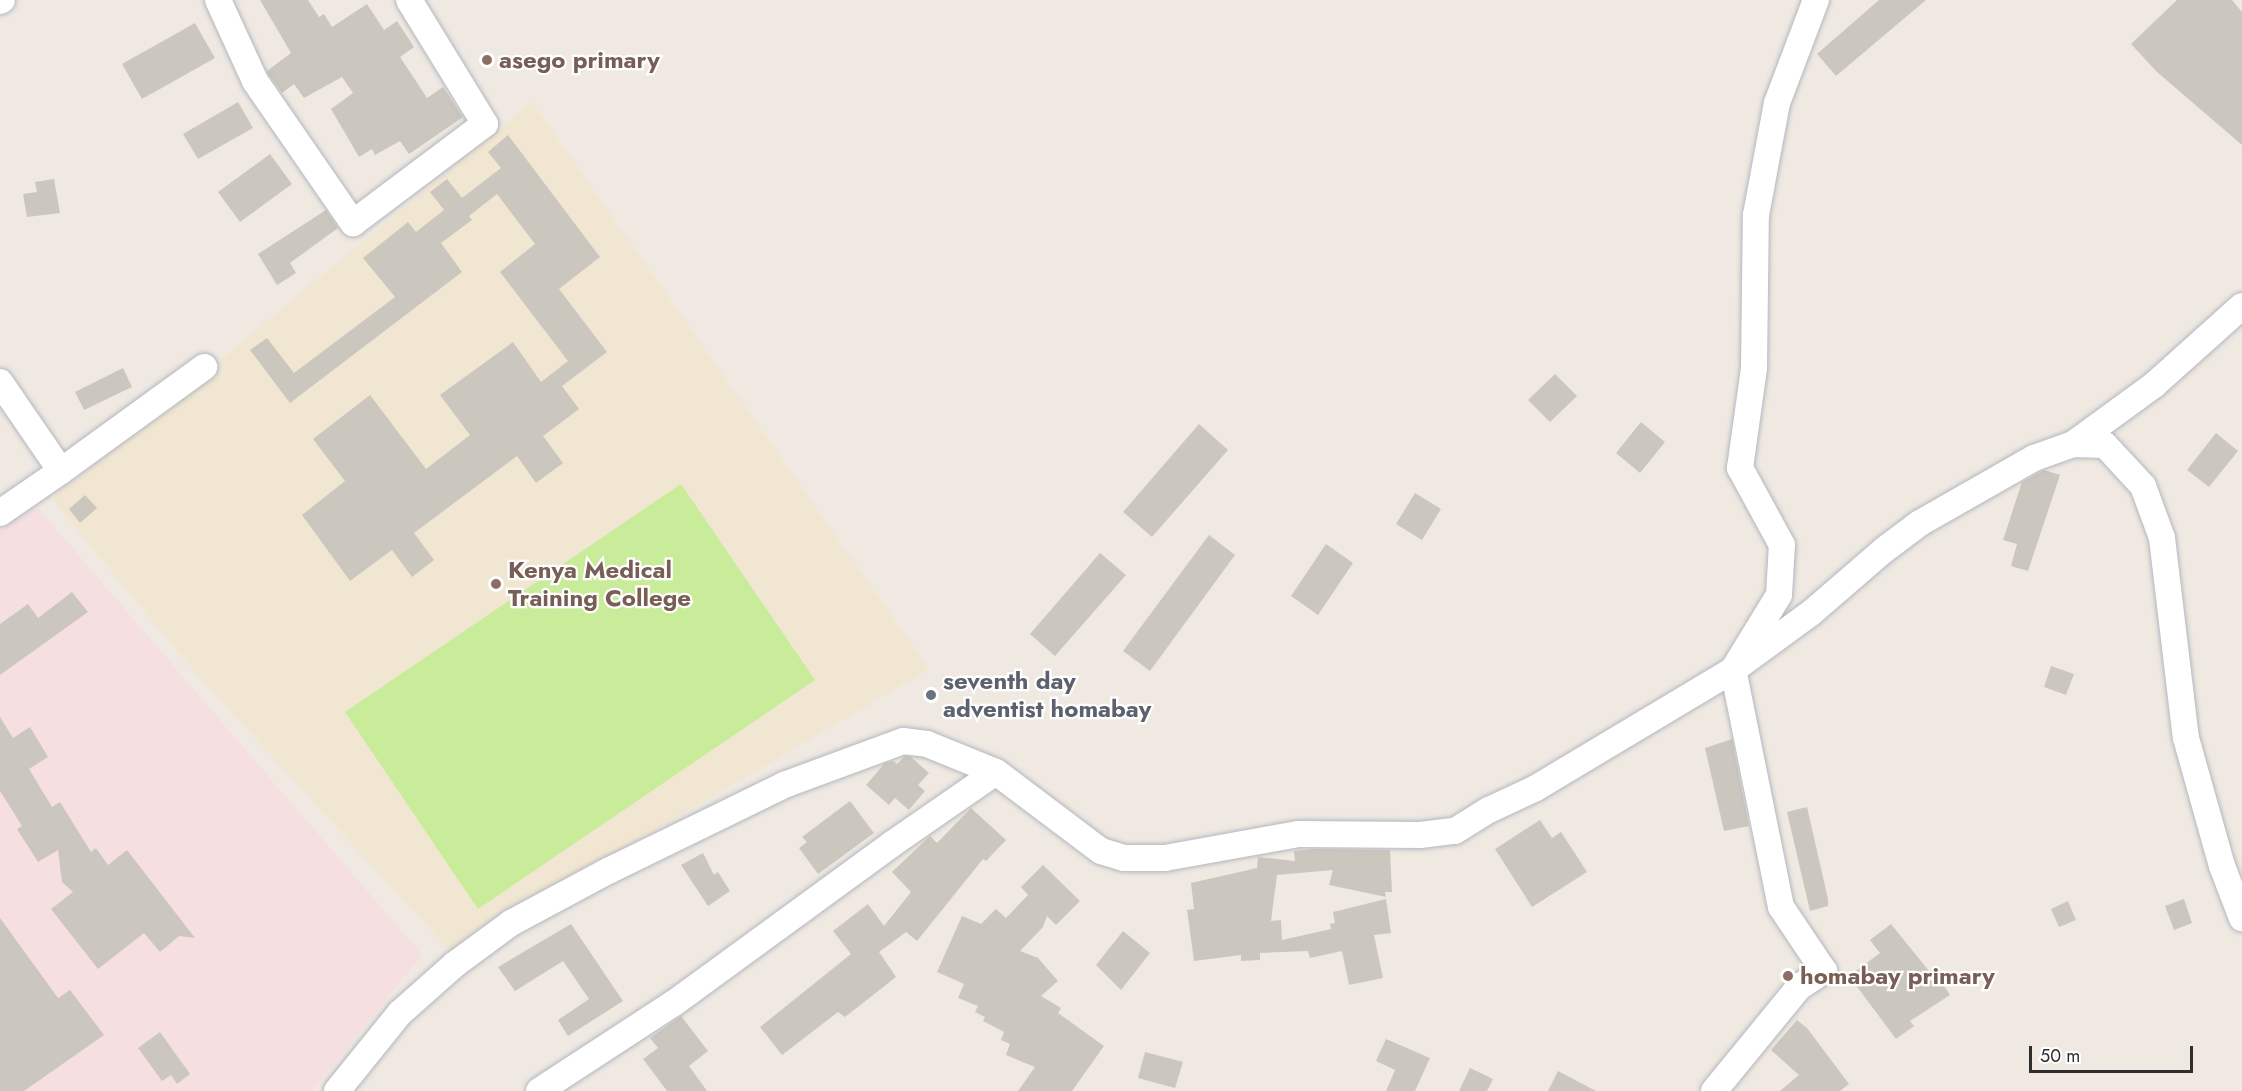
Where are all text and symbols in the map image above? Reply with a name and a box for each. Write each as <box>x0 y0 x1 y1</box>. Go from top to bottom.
place label: asego primary <box>499 46 660 74</box>
marker: asego primary <box>480 53 494 67</box>
place label: Kenya Medical Training College <box>508 556 691 612</box>
marker: Kenya Medical Training College <box>489 577 503 591</box>
place label: seventh day adventist homabay <box>943 667 1151 723</box>
marker: seventh day adventist homabay <box>924 688 938 702</box>
place label: homabay primary <box>1800 962 1995 990</box>
marker: homabay primary <box>1781 969 1795 983</box>
scale bar <box>2032 1034 2196 1072</box>
text: 50 m <box>2040 1043 2080 1069</box>

